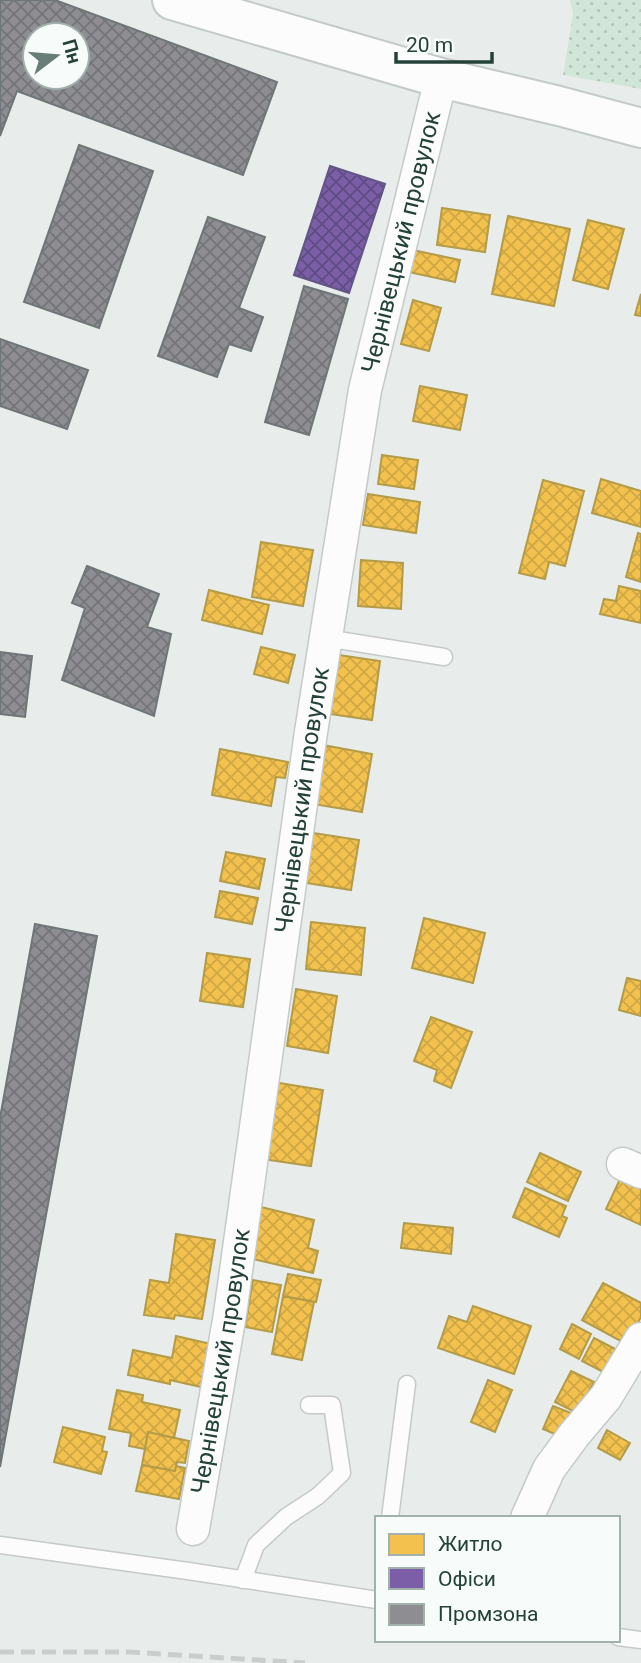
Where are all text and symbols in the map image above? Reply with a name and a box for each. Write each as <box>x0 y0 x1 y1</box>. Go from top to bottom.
north arrow <box>21 21 91 91</box>
scale bar <box>396 21 492 65</box>
text: 20 m <box>406 33 453 57</box>
text: Пн <box>57 37 86 66</box>
street label: Чернівецький провулок <box>356 108 446 376</box>
street label: Чернівецький провулок <box>269 665 335 935</box>
street label: Чернівецький провулок <box>185 1227 256 1496</box>
legend <box>375 1516 620 1642</box>
text: Житло <box>438 1532 503 1556</box>
text: Офіси <box>438 1567 496 1591</box>
text: Промзона <box>438 1602 539 1626</box>

